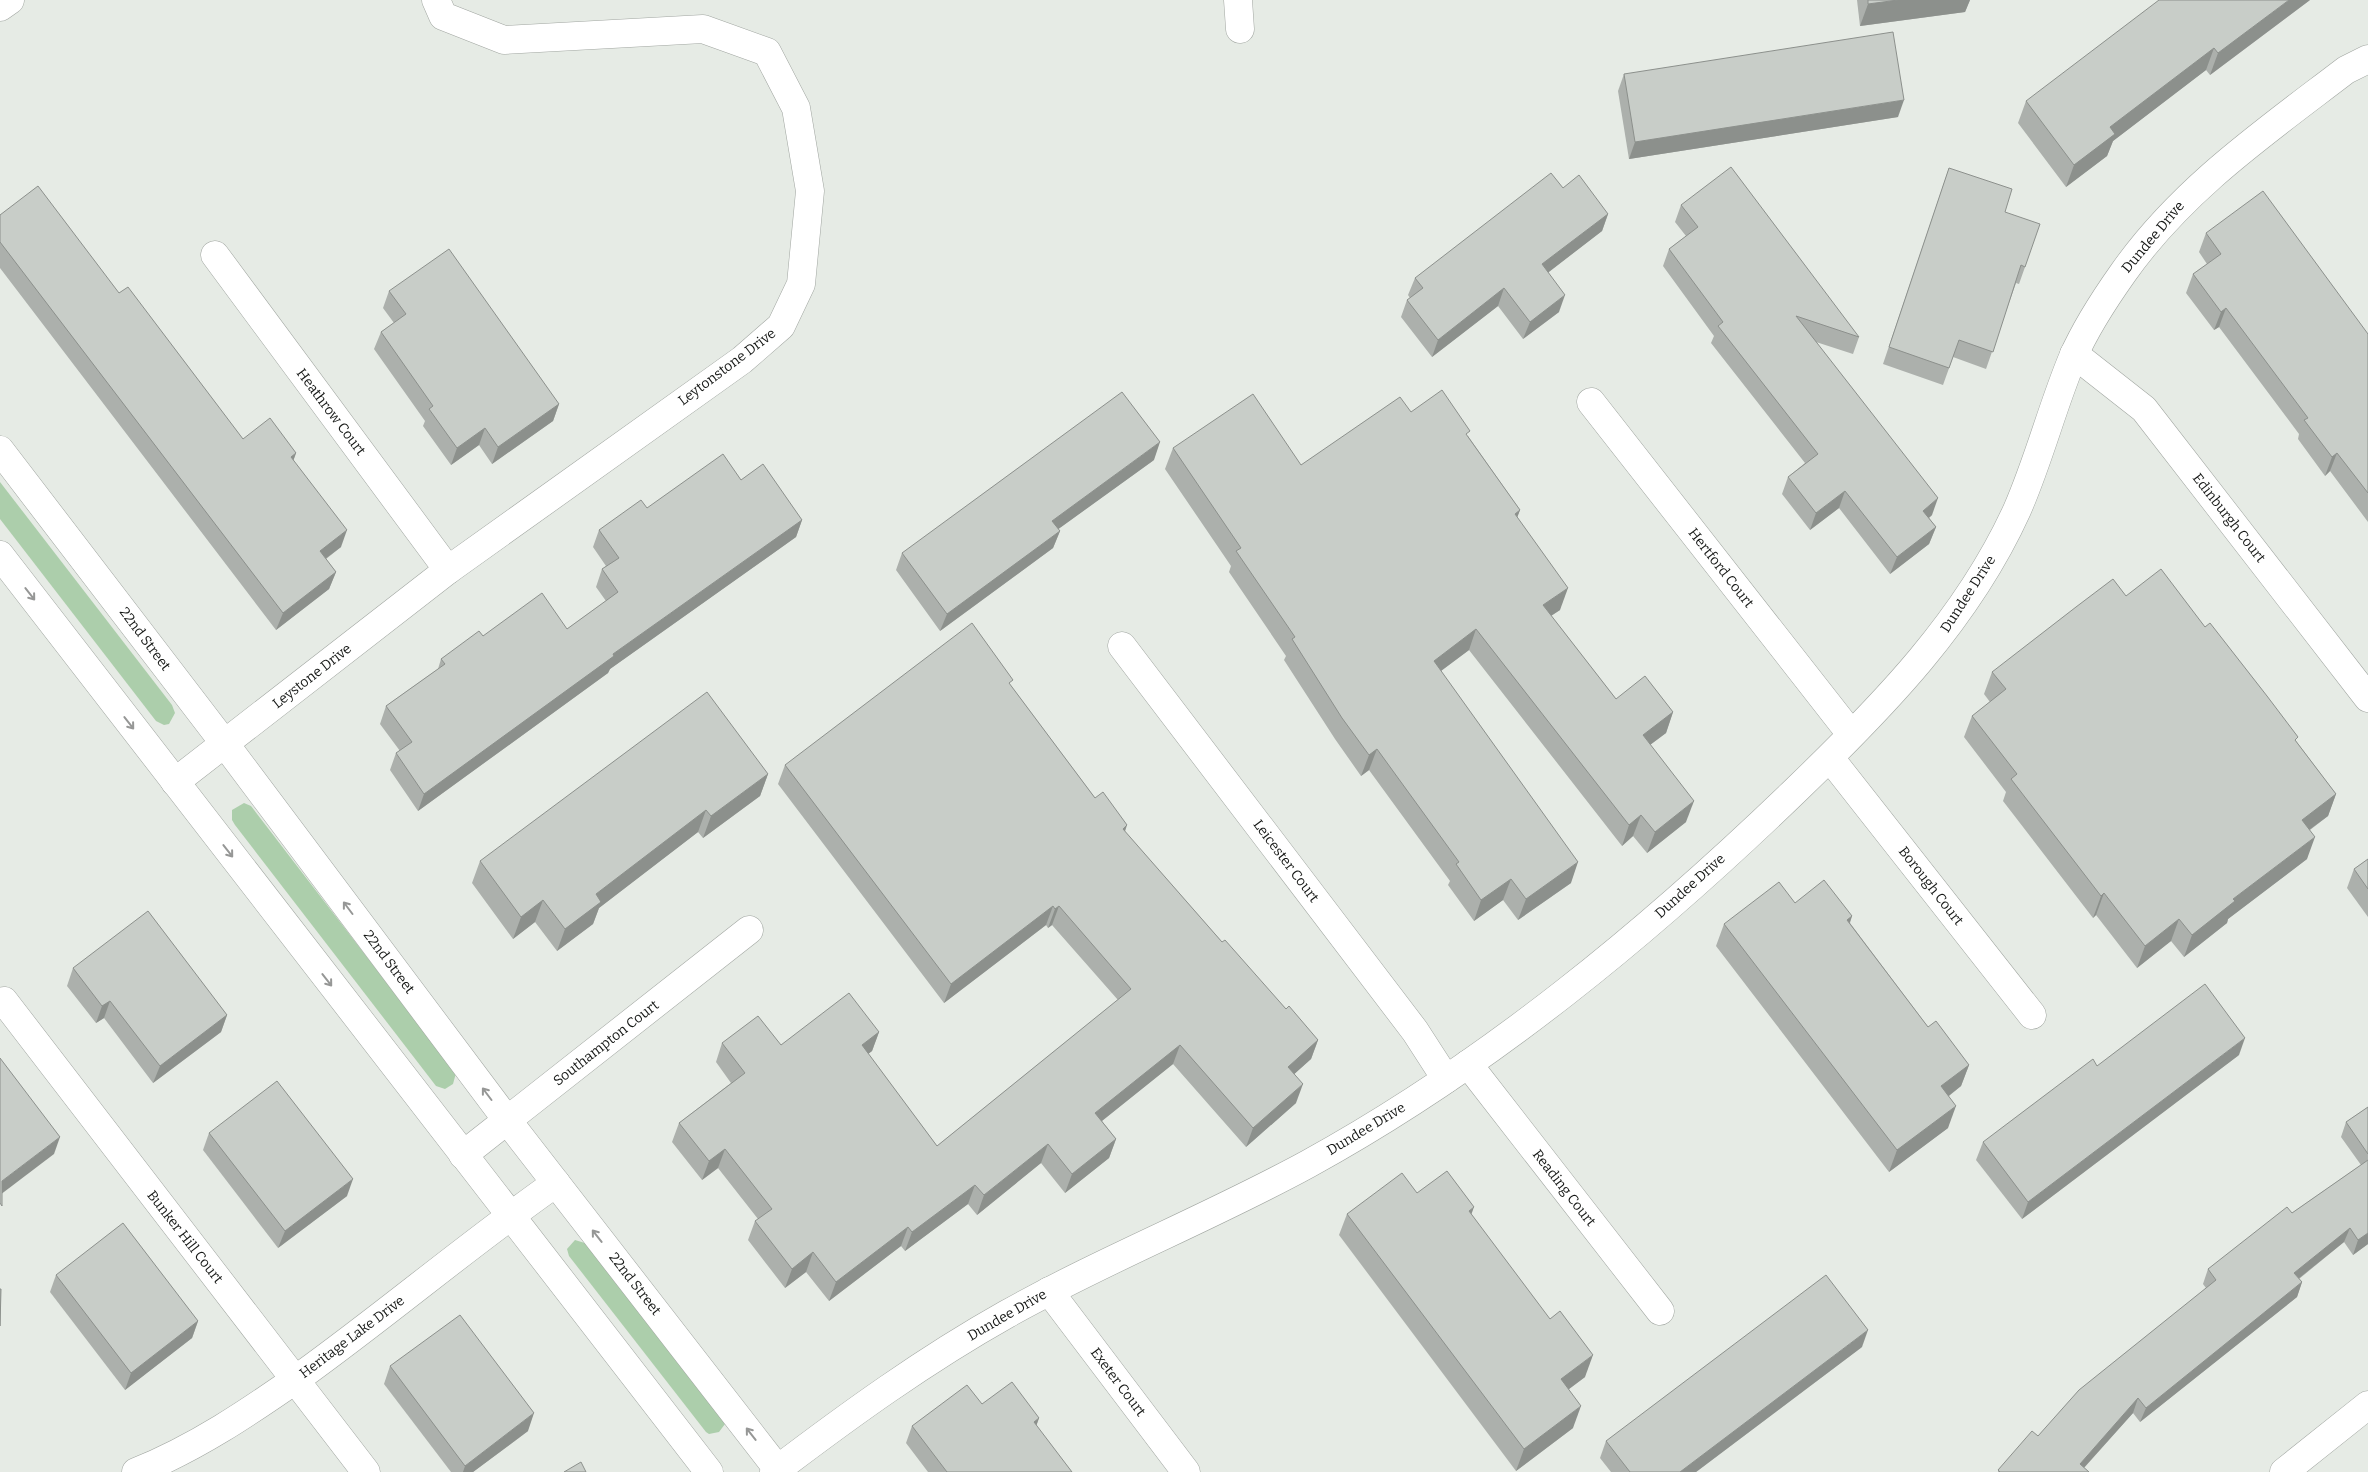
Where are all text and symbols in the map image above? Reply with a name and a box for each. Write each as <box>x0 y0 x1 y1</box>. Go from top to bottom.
street label: Dundee Drive <box>2118 198 2188 276</box>
street label: Leytonstone Drive <box>675 325 779 409</box>
street label: Heathrow Court <box>293 365 369 459</box>
street label: Edinburgh Court <box>2189 470 2269 566</box>
street label: Hertford Court <box>1685 525 1757 611</box>
street label: Dundee Drive <box>1937 552 1999 636</box>
one-way arrow <box>24 587 35 600</box>
street label: 22nd Street <box>116 604 174 674</box>
street label: Leystone Drive <box>269 640 355 712</box>
one-way arrow <box>123 716 134 729</box>
street label: Leicester Court <box>1249 816 1323 906</box>
street label: Borough Court <box>1895 843 1967 929</box>
one-way arrow <box>223 844 233 858</box>
street label: Dundee Drive <box>1651 850 1729 922</box>
one-way arrow <box>342 902 353 915</box>
street label: 22nd Street <box>360 927 418 997</box>
one-way arrow <box>322 973 333 986</box>
street label: Southampton Court <box>550 997 662 1089</box>
one-way arrow <box>482 1087 492 1101</box>
street label: Dundee Drive <box>1324 1099 1408 1159</box>
street label: Reading Court <box>1529 1146 1599 1230</box>
street label: Bunker Hill Court <box>143 1187 227 1287</box>
one-way arrow <box>592 1230 603 1243</box>
street label: 22nd Street <box>605 1249 665 1319</box>
street label: Dundee Drive <box>964 1286 1050 1344</box>
street label: Heritage Lake Drive <box>296 1292 408 1382</box>
street label: Exeter Court <box>1087 1344 1149 1420</box>
one-way arrow <box>745 1427 756 1440</box>

